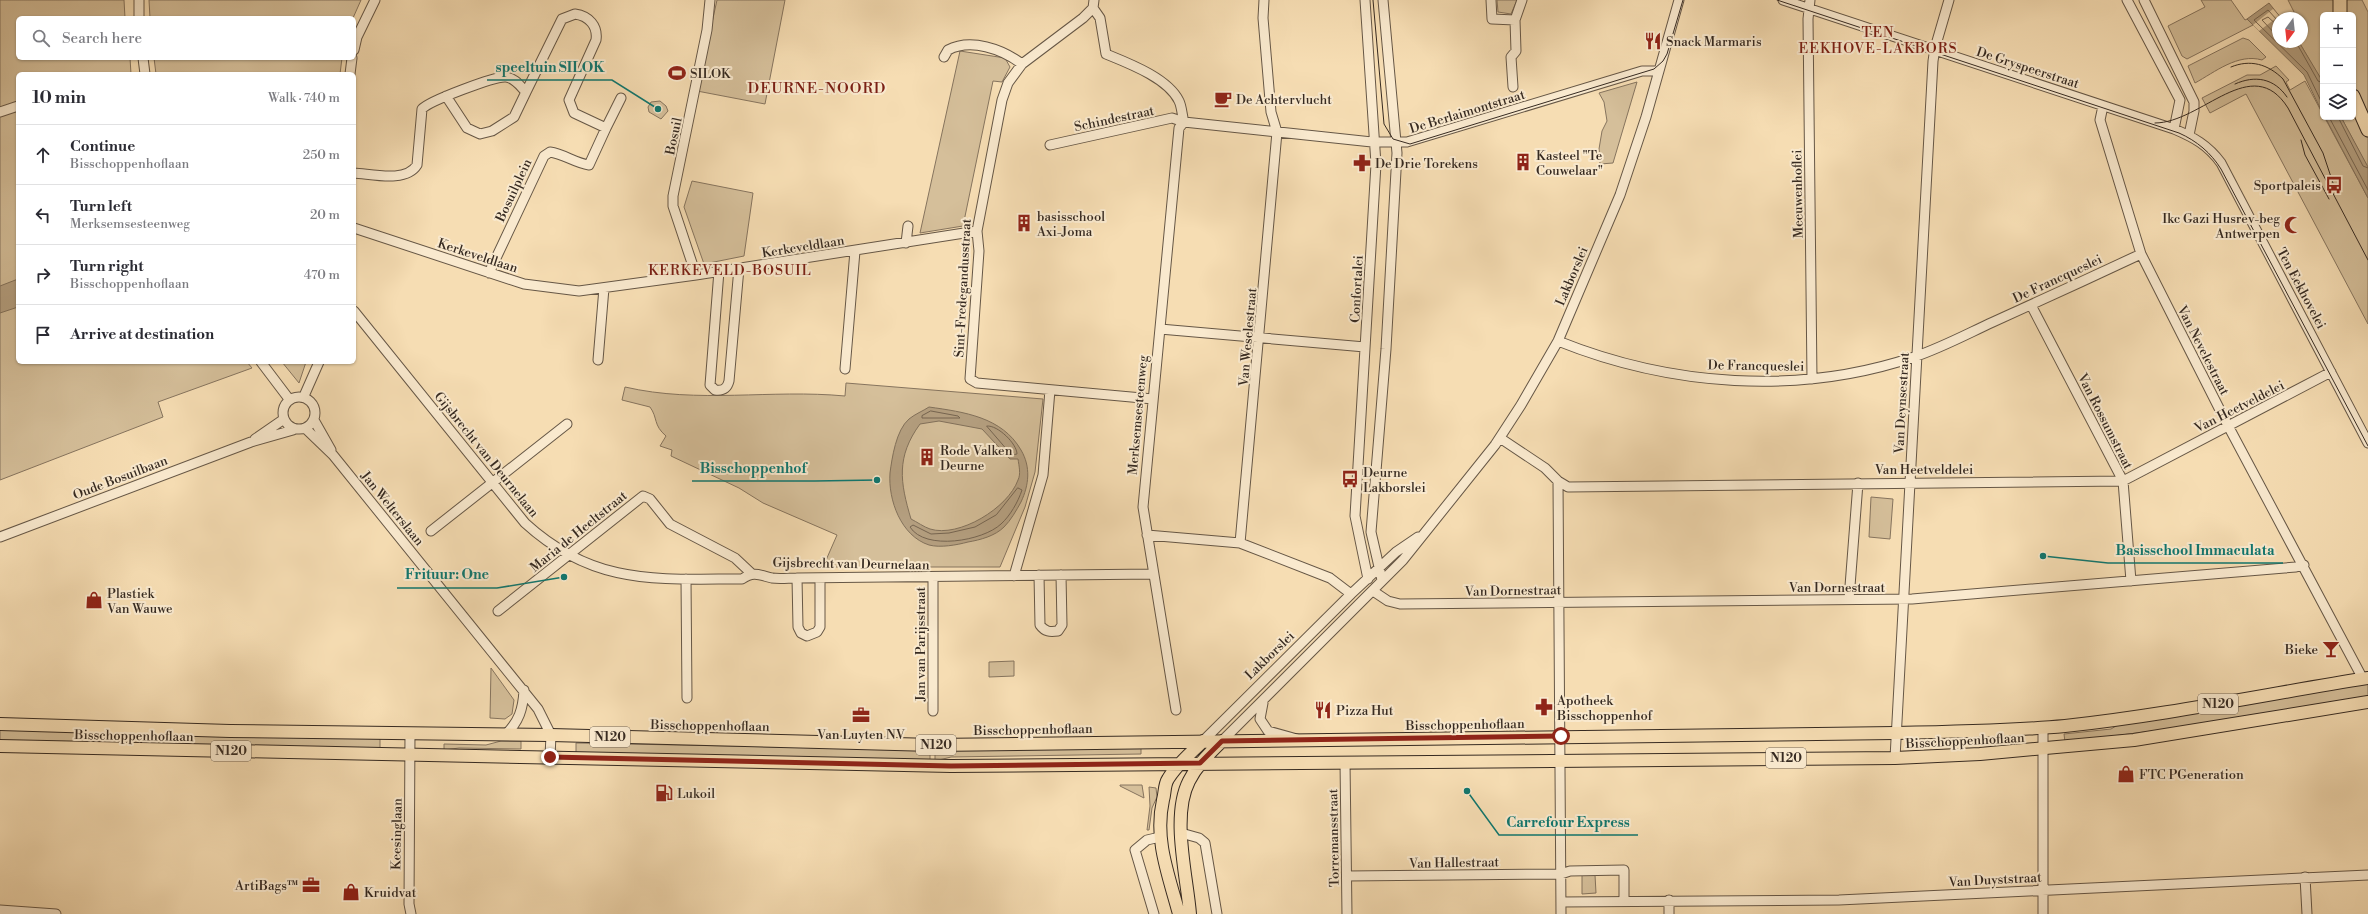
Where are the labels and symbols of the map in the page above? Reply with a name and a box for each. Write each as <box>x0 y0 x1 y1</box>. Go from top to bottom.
north arrow <box>2272 12 2308 48</box>
district label: TEN EEKHOVE-LAKBORS <box>1799 24 1957 58</box>
restaurant icon: Snack Marmaris <box>1643 31 1663 51</box>
place label: Snack Marmaris <box>1666 34 1762 50</box>
street label: De Gryspeerstraat <box>1974 44 2081 92</box>
callout: speeltuin SILOK <box>487 54 612 80</box>
text: speeltuin SILOK <box>495 59 605 77</box>
sports icon: SILOK <box>667 63 687 83</box>
place label: SILOK <box>690 66 732 82</box>
district label: DEURNE-NOORD <box>748 79 886 98</box>
street label: De Berlaimontstraat <box>1408 87 1527 137</box>
cafe icon: De Achtervlucht <box>1213 89 1233 109</box>
place label: De Achtervlucht <box>1236 92 1332 108</box>
street label: Schindestraat <box>1073 103 1156 135</box>
street label: Bosuil <box>662 116 686 157</box>
place label: Kasteel "Te Couwelaar" <box>1536 148 1603 179</box>
street label: Meeuwenhoflei <box>1789 149 1807 238</box>
building icon: Kasteel "Te Couwelaar" <box>1513 152 1533 172</box>
pharmacy icon: De Drie Torekens <box>1352 153 1372 173</box>
street label: Bosuilplein <box>492 156 536 225</box>
place label: De Drie Torekens <box>1375 156 1478 172</box>
bus stop icon: Sportpaleis <box>2324 175 2344 195</box>
place label: Sportpaleis <box>2254 178 2321 194</box>
place label: basisschool Axi-Joma <box>1036 209 1105 240</box>
place label: Ikc Gazi Husrev-beg Antwerpen <box>2162 211 2280 242</box>
building icon: basisschool Axi-Joma <box>1014 213 1034 233</box>
mosque icon: Ikc Gazi Husrev-beg Antwerpen <box>2283 215 2303 235</box>
street label: Sint-Fredegandusstraat <box>951 218 975 358</box>
street label: Kerkeveldlaan <box>761 233 846 261</box>
street label: Kerkeveldlaan <box>436 235 520 277</box>
street label: Lakborslei <box>1552 244 1592 308</box>
street label: Ten Eekhovelei <box>2273 245 2329 332</box>
street label: De Francqueslei <box>2010 251 2105 307</box>
street label: Confortalei <box>1347 255 1367 323</box>
district label: KERKEVELD-BOSUIL <box>648 262 812 280</box>
street label: Van Weselestraat <box>1236 287 1260 388</box>
street label: Van Nevelestraat <box>2173 302 2233 398</box>
street label: Van Deynsestraat <box>1891 351 1913 455</box>
street label: Merksemsesteenweg <box>1125 354 1151 476</box>
street label: De Francqueslei <box>1708 357 1804 375</box>
street label: Van Rossumstraat <box>2074 370 2136 472</box>
street label: Van Heetveldelei <box>2191 377 2287 437</box>
street label: Gijsbrecht van Deurnelaan <box>431 389 542 521</box>
place label: Rode Valken Deurne <box>940 443 1013 474</box>
building icon: Rode Valken Deurne <box>917 447 937 467</box>
street label: Oude Bosuilbaan <box>71 452 170 503</box>
callout: Bisschoppenhof <box>692 455 815 481</box>
text: Bisschoppenhof <box>700 460 808 478</box>
street label: Van Heetveldelei <box>1874 462 1973 478</box>
place label: Deurne Lakborslei <box>1363 465 1426 496</box>
street label: Jan Welterslaan <box>357 467 427 549</box>
bus stop icon: Deurne Lakborslei <box>1340 469 1360 489</box>
street label: Maria de Heeltstraat <box>527 488 631 576</box>
callout: Basisschool Immaculata <box>2108 537 2283 563</box>
text: Basisschool Immaculata <box>2115 542 2275 560</box>
street label: Gijsbrecht van Deurnelaan <box>772 555 930 573</box>
callout: Frituur: One <box>397 562 497 588</box>
text: Frituur: One <box>405 566 490 584</box>
street label: Van Dornestraat <box>1788 580 1886 596</box>
street label: Van Dornestraat <box>1464 582 1562 600</box>
place label: Plastiek Van Wauwe <box>106 586 173 617</box>
street label: Jan van Parijsstraat <box>913 586 929 702</box>
shop icon: Plastiek Van Wauwe <box>84 590 104 610</box>
street label: Lakborslei <box>1242 628 1298 683</box>
bar icon: Bieke <box>2321 639 2341 659</box>
place label: Bieke <box>2284 642 2318 658</box>
place label: Apotheek Bisschoppenhof <box>1556 693 1654 724</box>
road number: N120 <box>2198 694 2238 714</box>
pharmacy icon: Apotheek Bisschoppenhof <box>1534 697 1554 717</box>
restaurant icon: Pizza Hut <box>1313 700 1333 720</box>
place label: Pizza Hut <box>1336 703 1394 719</box>
office icon: Van Luyten NV <box>851 705 871 725</box>
street label: Bisschoppenhoflaan <box>1404 716 1525 734</box>
street label: Bisschoppenhoflaan <box>649 717 770 735</box>
street label: Bisschoppenhoflaan <box>972 721 1093 739</box>
street label: Bisschoppenhoflaan <box>73 727 194 745</box>
road number: N120 <box>590 727 630 747</box>
place label: Van Luyten NV <box>816 727 906 743</box>
route start <box>1552 727 1570 745</box>
street label: Bisschoppenhoflaan <box>1904 730 2025 752</box>
road number: N120 <box>916 735 956 755</box>
road number: N120 <box>211 741 251 761</box>
route end <box>541 748 559 766</box>
road number: N120 <box>1766 748 1806 768</box>
shop icon: FTC PGeneration <box>2116 764 2136 784</box>
place label: FTC PGeneration <box>2139 767 2244 783</box>
fuel station icon: Lukoil <box>654 783 674 803</box>
place label: Lukoil <box>677 786 715 802</box>
street label: Torremansstraat <box>1325 788 1343 887</box>
street label: Keesinglaan <box>388 798 406 870</box>
callout: Carrefour Express <box>1499 809 1638 835</box>
text: Carrefour Express <box>1506 814 1630 832</box>
street label: Van Hallestraat <box>1408 854 1500 872</box>
street label: Van Duyststraat <box>1947 870 2042 890</box>
office icon: ArtiBags™ <box>301 875 321 895</box>
place label: ArtiBags™ <box>234 878 298 894</box>
shop icon: Kruidvat <box>341 882 361 902</box>
place label: Kruidvat <box>364 885 417 901</box>

